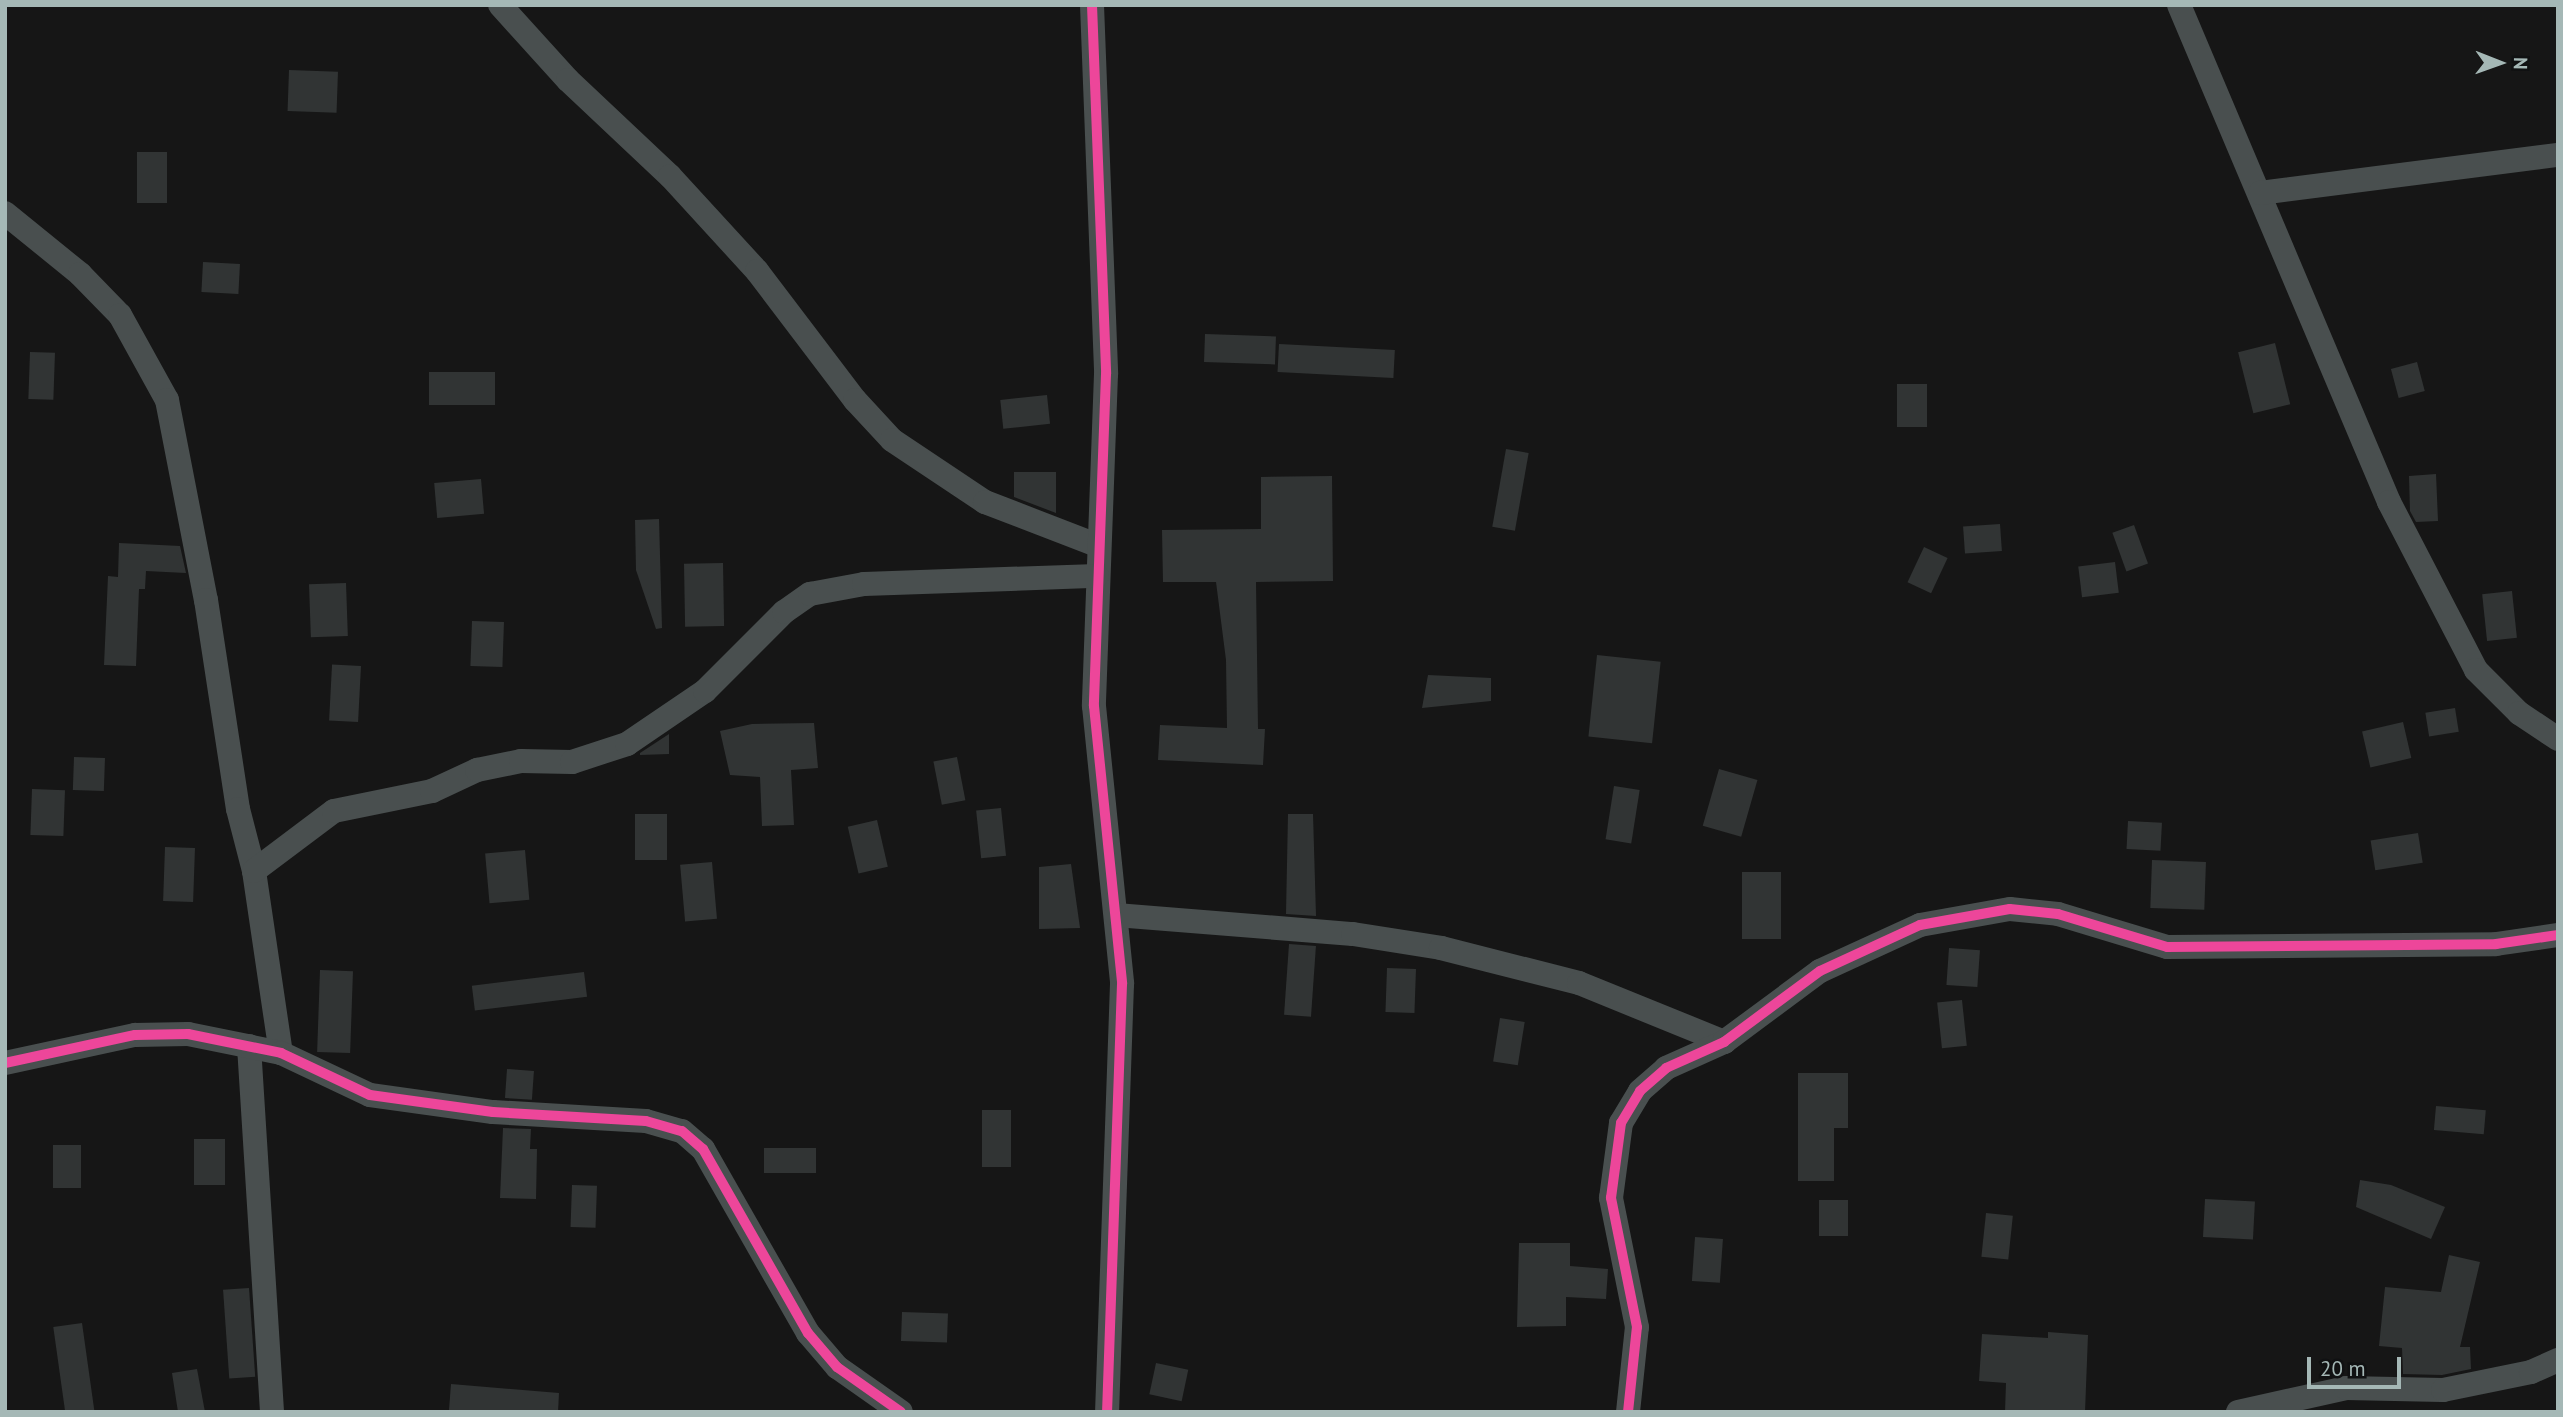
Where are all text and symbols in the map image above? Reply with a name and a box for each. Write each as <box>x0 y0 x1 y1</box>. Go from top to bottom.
north arrow <box>2465 28 2535 98</box>
text: N <box>2509 57 2533 70</box>
scale bar <box>2311 1344 2406 1388</box>
text: 20 m <box>2320 1355 2366 1382</box>

